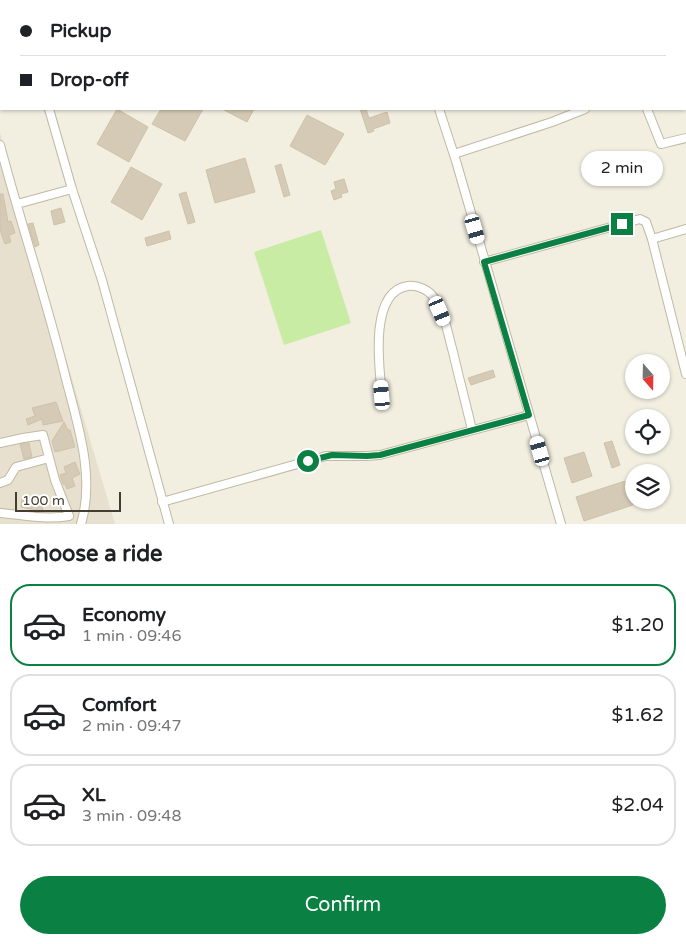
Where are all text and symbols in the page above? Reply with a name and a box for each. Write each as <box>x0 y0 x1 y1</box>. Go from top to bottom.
text: Pickup <box>50 20 111 42</box>
text: Drop-off <box>50 69 129 91</box>
callout: 2 min <box>581 152 663 186</box>
text: 2 min <box>601 158 643 178</box>
car <box>463 213 486 245</box>
route end <box>611 213 633 235</box>
car <box>427 294 452 328</box>
north arrow <box>625 354 670 399</box>
map controls <box>625 354 670 509</box>
car <box>373 379 390 411</box>
button: locate <box>625 409 670 454</box>
car <box>528 435 551 467</box>
route start <box>297 450 319 472</box>
button: layers <box>625 464 670 509</box>
scale bar <box>15 489 121 512</box>
text: 100 m <box>22 492 65 509</box>
text: Choose a ride <box>20 541 163 567</box>
icon: car <box>22 603 67 648</box>
text: Economy <box>82 604 166 626</box>
text: $1.20 <box>612 614 664 636</box>
text: 1 min · 09:46 <box>82 626 181 646</box>
icon: car <box>22 693 67 738</box>
text: Comfort <box>82 694 156 716</box>
text: $1.62 <box>612 704 664 726</box>
text: 2 min · 09:47 <box>82 716 181 736</box>
icon: car <box>22 783 67 828</box>
text: XL <box>82 784 106 806</box>
text: $2.04 <box>612 794 664 816</box>
text: 3 min · 09:48 <box>82 806 181 826</box>
button: Confirm <box>20 876 666 934</box>

